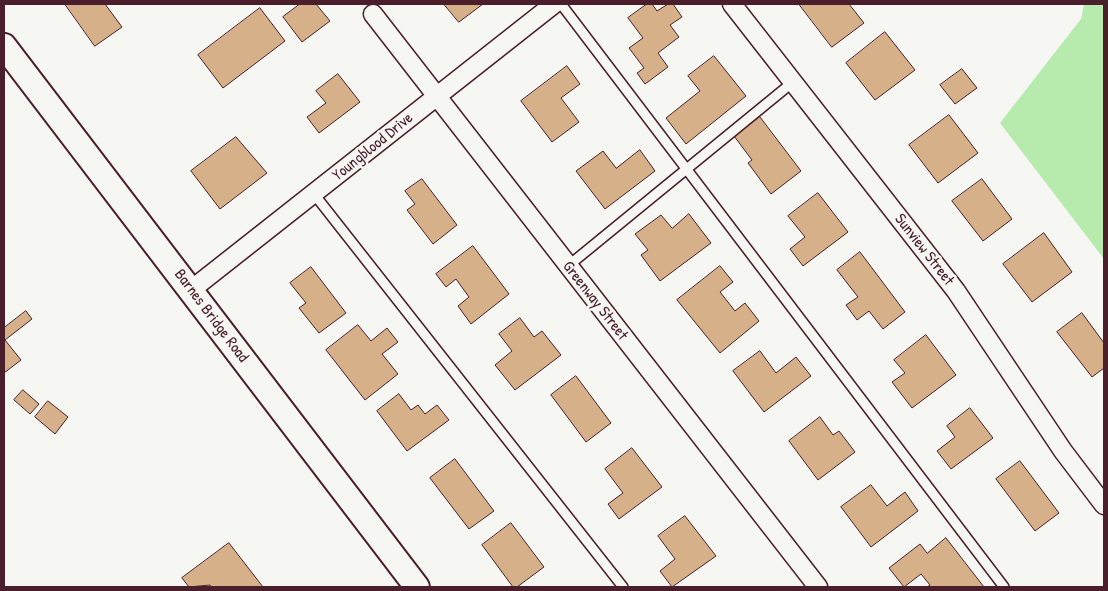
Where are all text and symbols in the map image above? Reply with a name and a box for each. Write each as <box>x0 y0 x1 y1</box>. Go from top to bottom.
street label: Youngblood Drive <box>329 109 417 185</box>
street label: Sunview Street <box>890 210 958 290</box>
street label: Greenway Street <box>558 258 632 344</box>
street label: Barnes Bridge Road <box>170 266 252 366</box>

